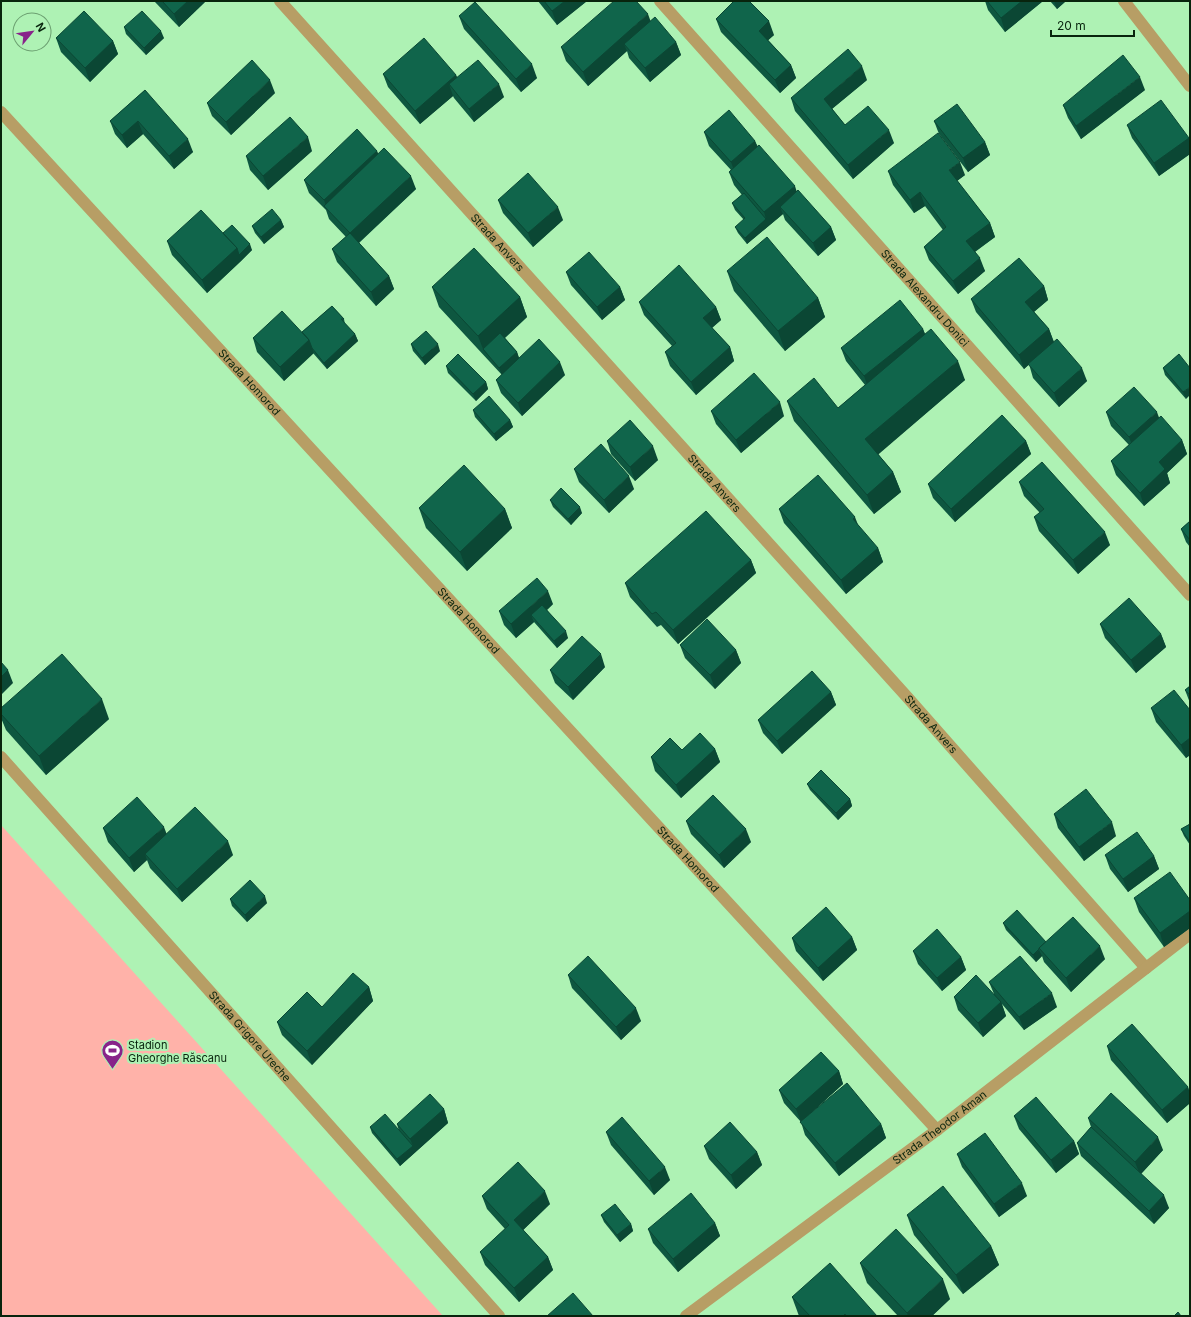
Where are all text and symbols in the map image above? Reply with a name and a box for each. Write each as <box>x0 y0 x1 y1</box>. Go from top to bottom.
north arrow <box>12 12 52 52</box>
scale bar <box>1051 12 1134 38</box>
text: 20 m <box>1057 18 1086 33</box>
text: N <box>33 20 49 34</box>
street label: Strada Anvers <box>468 211 527 275</box>
street label: Strada Alexandru Donici <box>878 247 972 349</box>
street label: Strada Homorod <box>215 346 283 418</box>
street label: Strada Anvers <box>685 451 744 515</box>
street label: Strada Homorod <box>435 584 503 657</box>
street label: Strada Anvers <box>902 692 961 756</box>
street label: Strada Homorod <box>654 823 722 895</box>
street label: Strada Grigore Ureche <box>206 988 294 1085</box>
sports icon: Stadion Gheorghe Răscanu <box>99 1038 125 1071</box>
place label: Stadion Gheorghe Răscanu <box>128 1038 227 1065</box>
street label: Strada Theodor Aman <box>890 1087 989 1167</box>

